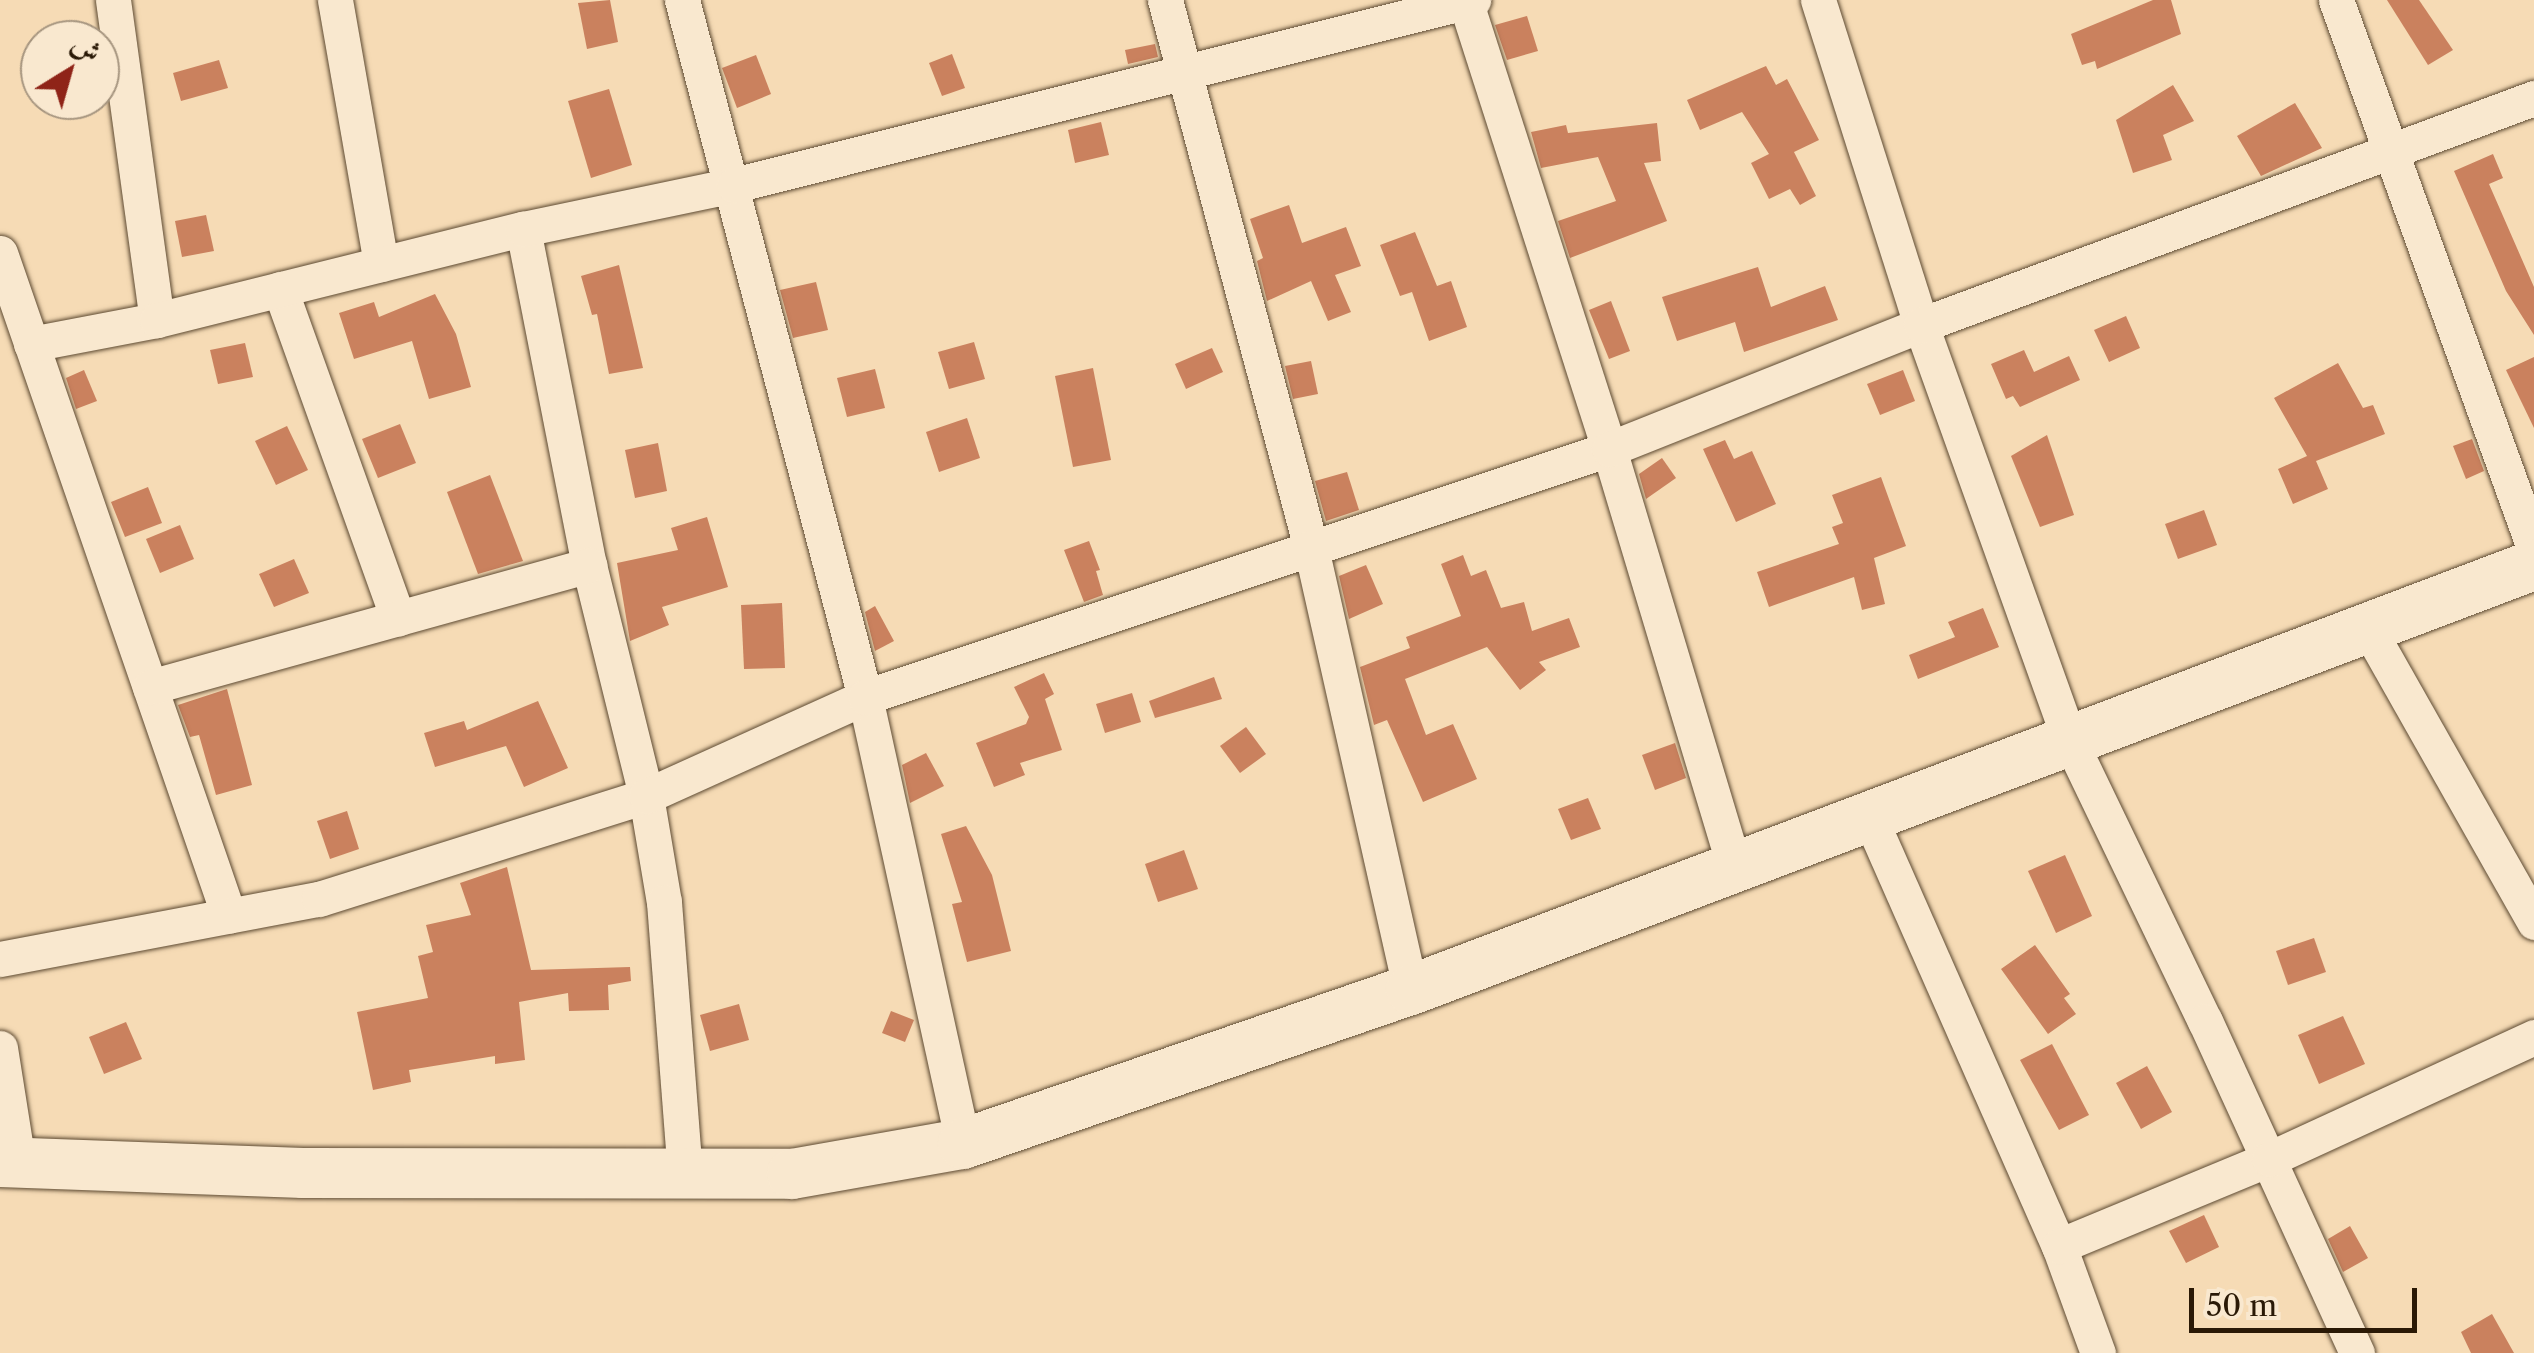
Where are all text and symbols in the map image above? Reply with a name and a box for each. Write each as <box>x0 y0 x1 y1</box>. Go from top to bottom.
north arrow <box>20 20 120 120</box>
text: ش <box>66 26 108 70</box>
scale bar <box>2194 1268 2422 1330</box>
text: 50 m <box>2206 1287 2277 1324</box>

